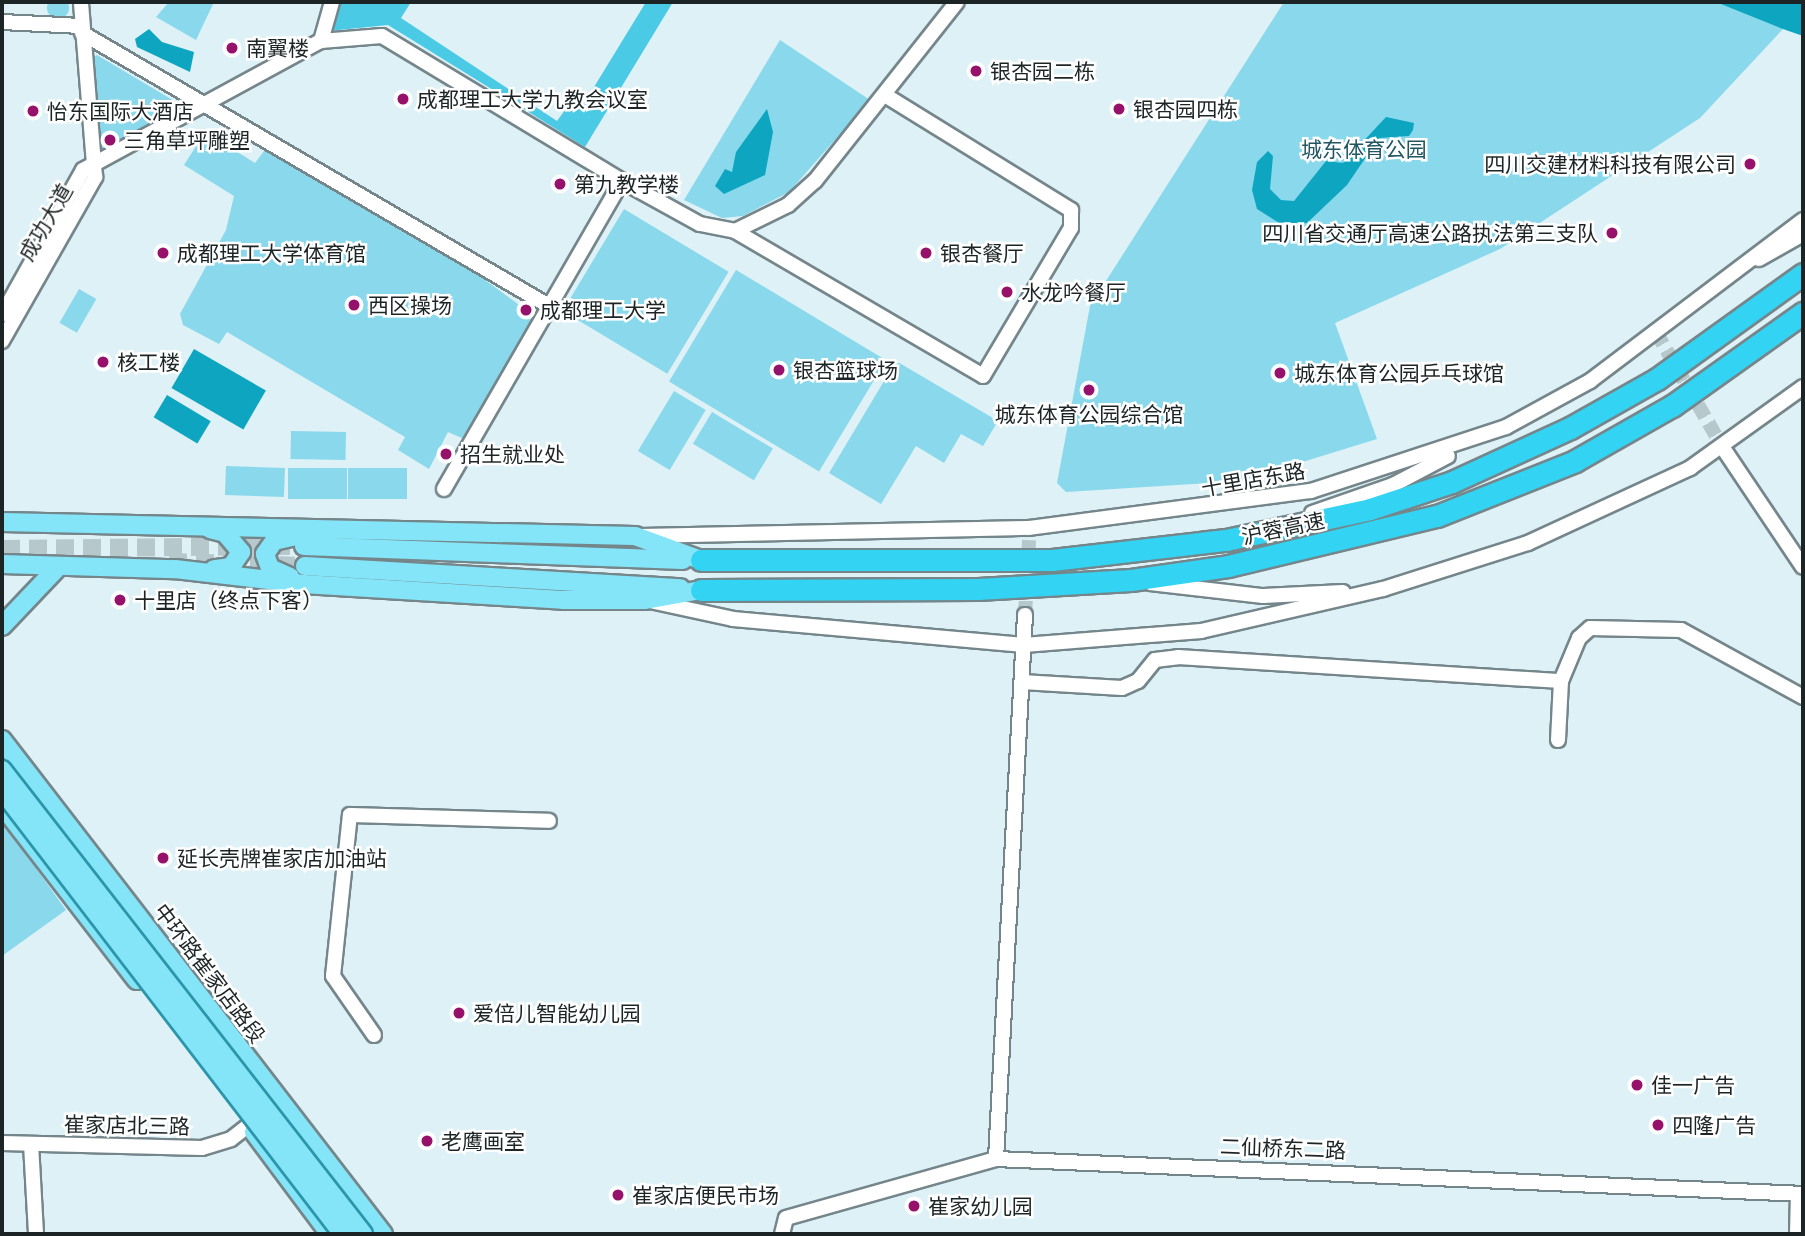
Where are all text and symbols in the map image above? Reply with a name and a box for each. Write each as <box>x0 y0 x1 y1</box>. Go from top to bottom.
place label: 南翼楼 <box>246 35 309 61</box>
marker: 南翼楼 <box>224 40 240 56</box>
place label: 银杏园二栋 <box>990 58 1095 84</box>
marker: 银杏园二栋 <box>968 63 984 79</box>
place label: 成都理工大学九教会议室 <box>417 86 648 112</box>
marker: 成都理工大学九教会议室 <box>395 91 411 107</box>
place label: 银杏园四栋 <box>1133 96 1238 122</box>
place label: 怡东国际大酒店 <box>47 98 194 124</box>
marker: 银杏园四栋 <box>1111 101 1127 117</box>
marker: 怡东国际大酒店 <box>25 103 41 119</box>
place label: 三角草坪雕塑 <box>124 127 250 153</box>
marker: 三角草坪雕塑 <box>102 132 118 148</box>
park label: 城东体育公园 <box>1301 136 1427 162</box>
place label: 四川交建材料科技有限公司 <box>1484 151 1736 177</box>
marker: 四川交建材料科技有限公司 <box>1742 156 1758 172</box>
place label: 第九教学楼 <box>574 171 679 197</box>
marker: 第九教学楼 <box>552 176 568 192</box>
street label: 成功大道 <box>13 179 77 265</box>
place label: 四川省交通厅高速公路执法第三支队 <box>1262 220 1598 246</box>
marker: 四川省交通厅高速公路执法第三支队 <box>1604 225 1620 241</box>
place label: 成都理工大学体育馆 <box>177 240 366 266</box>
place label: 银杏餐厅 <box>940 240 1024 266</box>
marker: 成都理工大学体育馆 <box>155 245 171 261</box>
marker: 银杏餐厅 <box>918 245 934 261</box>
place label: 水龙吟餐厅 <box>1021 279 1126 305</box>
marker: 水龙吟餐厅 <box>999 284 1015 300</box>
place label: 西区操场 <box>368 292 452 318</box>
marker: 西区操场 <box>346 297 362 313</box>
place label: 成都理工大学 <box>540 297 666 323</box>
marker: 成都理工大学 <box>518 302 534 318</box>
place label: 核工楼 <box>117 349 180 375</box>
marker: 核工楼 <box>95 354 111 370</box>
place label: 银杏篮球场 <box>793 357 898 383</box>
place label: 城东体育公园乒乓球馆 <box>1294 360 1504 386</box>
marker: 银杏篮球场 <box>771 362 787 378</box>
marker: 城东体育公园乒乓球馆 <box>1272 365 1288 381</box>
marker: 城东体育公园综合馆 <box>1081 382 1097 398</box>
place label: 城东体育公园综合馆 <box>995 401 1183 427</box>
place label: 招生就业处 <box>460 441 565 467</box>
marker: 招生就业处 <box>438 446 454 462</box>
street label: 十里店东路 <box>1199 457 1307 501</box>
street label: 沪蓉高速 <box>1239 507 1327 549</box>
place label: 十里店（终点下客） <box>134 587 323 613</box>
marker: 十里店（终点下客） <box>112 592 128 608</box>
place label: 延长壳牌崔家店加油站 <box>177 845 387 871</box>
marker: 延长壳牌崔家店加油站 <box>155 850 171 866</box>
street label: 中环路崔家店路段 <box>149 898 271 1048</box>
place label: 爱倍儿智能幼儿园 <box>473 1000 641 1026</box>
marker: 爱倍儿智能幼儿园 <box>451 1005 467 1021</box>
place label: 佳一广告 <box>1651 1072 1735 1098</box>
marker: 佳一广告 <box>1629 1077 1645 1093</box>
street label: 崔家店北三路 <box>64 1111 190 1139</box>
place label: 四隆广告 <box>1672 1112 1756 1138</box>
marker: 四隆广告 <box>1650 1117 1666 1133</box>
place label: 老鹰画室 <box>441 1128 525 1154</box>
marker: 老鹰画室 <box>419 1133 435 1149</box>
street label: 二仙桥东二路 <box>1220 1133 1346 1163</box>
place label: 崔家店便民市场 <box>632 1182 779 1208</box>
marker: 崔家店便民市场 <box>610 1187 626 1203</box>
place label: 崔家幼儿园 <box>928 1193 1033 1219</box>
marker: 崔家幼儿园 <box>906 1198 922 1214</box>

